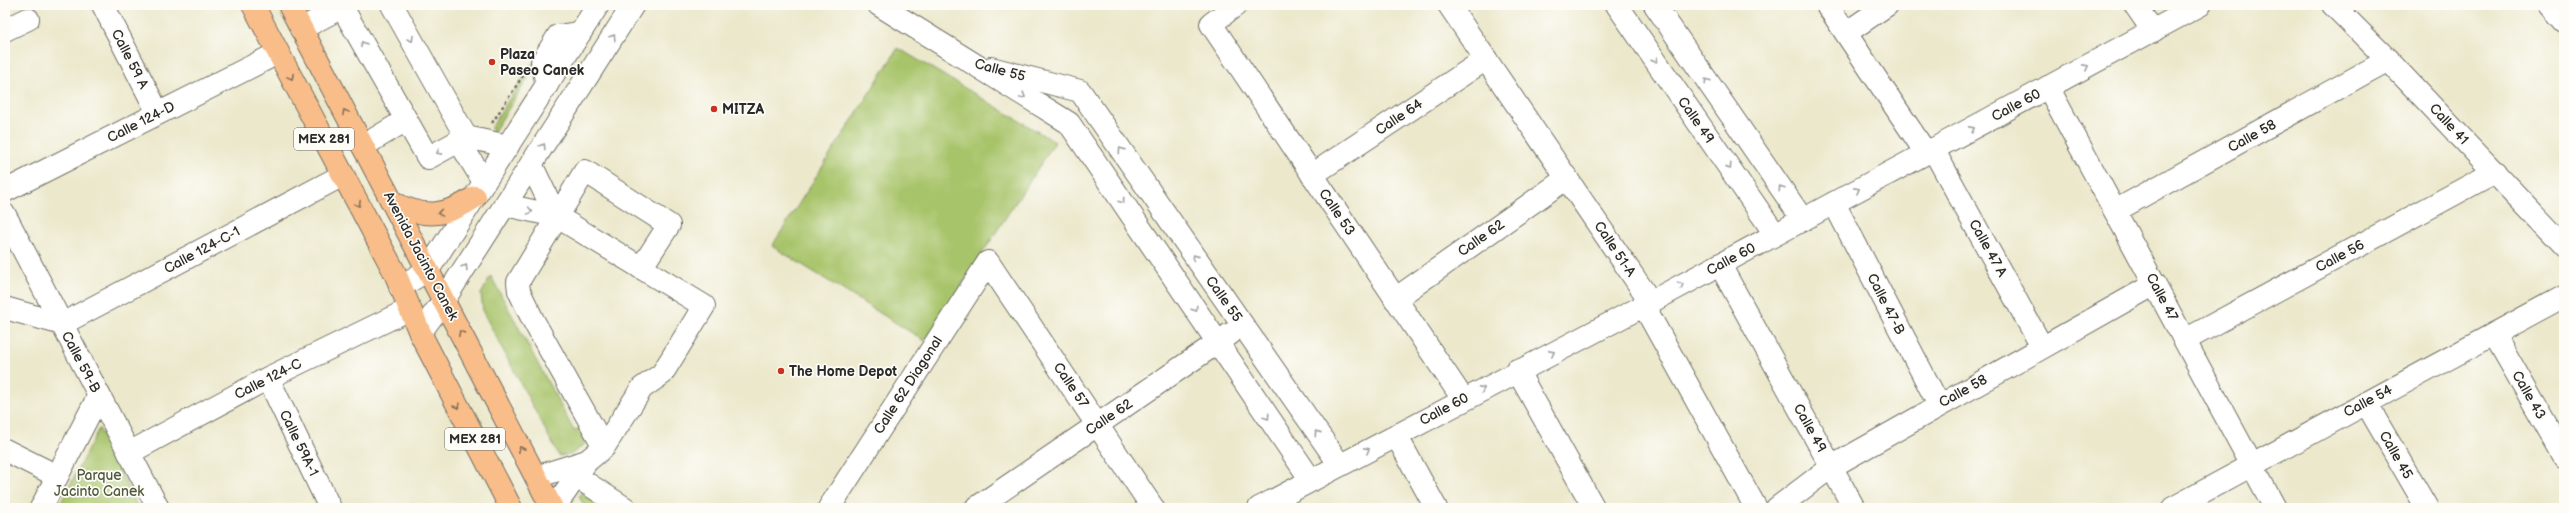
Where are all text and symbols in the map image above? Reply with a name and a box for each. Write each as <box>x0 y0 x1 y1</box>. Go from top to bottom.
street label: Calle 59 A <box>108 26 152 92</box>
one-way arrow <box>608 34 616 41</box>
one-way arrow <box>406 35 413 42</box>
one-way arrow <box>360 41 367 48</box>
place label: Plaza Paseo Canek <box>500 46 585 79</box>
street label: Calle 55 <box>973 55 1027 85</box>
one-way arrow <box>1650 56 1658 63</box>
marker: Plaza Paseo Canek <box>487 57 497 67</box>
one-way arrow <box>2082 64 2089 71</box>
one-way arrow <box>286 72 293 80</box>
one-way arrow <box>1705 78 1712 85</box>
street label: Calle 60 <box>1989 85 2043 125</box>
one-way arrow <box>1019 91 1026 98</box>
street label: Calle 49 <box>1674 94 1718 146</box>
street label: Calle 64 <box>1372 95 1426 139</box>
street label: Calle 124-D <box>104 98 178 146</box>
street label: Calle 41 <box>2426 100 2472 148</box>
place label: MITZA <box>722 101 764 118</box>
marker: MITZA <box>709 104 719 114</box>
one-way arrow <box>342 109 349 116</box>
street label: Calle 58 <box>2225 116 2279 156</box>
one-way arrow <box>1968 126 1975 133</box>
road number: MEX 281 <box>294 128 354 150</box>
one-way arrow <box>538 143 546 150</box>
one-way arrow <box>436 147 443 155</box>
one-way arrow <box>1119 148 1126 155</box>
one-way arrow <box>1724 163 1732 170</box>
street label: Calle 53 <box>1315 185 1359 239</box>
one-way arrow <box>1778 185 1786 192</box>
one-way arrow <box>1853 188 1860 195</box>
street label: Avenida Jacinto Canek <box>380 189 462 323</box>
one-way arrow <box>1117 197 1124 204</box>
one-way arrow <box>353 200 361 207</box>
one-way arrow <box>527 206 533 215</box>
one-way arrow <box>437 208 443 217</box>
street label: Calle 62 <box>1454 215 1508 260</box>
street label: Calle 47 A <box>1965 216 2011 280</box>
street label: Calle 51-A <box>1590 218 1640 280</box>
street label: Calle 124-C-1 <box>161 223 243 277</box>
street label: Calle 56 <box>2313 236 2368 276</box>
street label: Calle 60 <box>1704 239 1758 279</box>
one-way arrow <box>1193 255 1200 262</box>
one-way arrow <box>460 264 468 271</box>
street label: Calle 47 <box>2142 270 2182 324</box>
street label: Calle 47-B <box>1863 271 1909 338</box>
street label: Calle 55 <box>1202 273 1246 325</box>
one-way arrow <box>1677 283 1684 290</box>
one-way arrow <box>1190 305 1198 312</box>
street label: Calle 59-B <box>58 328 104 396</box>
one-way arrow <box>458 330 466 338</box>
street label: Calle 62 Diagonal <box>870 333 946 437</box>
one-way arrow <box>1548 350 1555 357</box>
street label: Calle 124-C <box>232 355 305 403</box>
street label: Calle 57 <box>1050 359 1092 411</box>
place label: The Home Depot <box>789 363 897 380</box>
marker: The Home Depot <box>776 366 786 376</box>
street label: Calle 43 <box>2508 368 2550 422</box>
street label: Calle 58 <box>1936 371 1990 411</box>
street label: Calle 54 <box>2341 381 2396 421</box>
one-way arrow <box>1478 386 1485 394</box>
street label: Calle 60 <box>1417 389 1471 429</box>
street label: Calle 62 <box>1082 395 1136 439</box>
one-way arrow <box>453 401 460 409</box>
street label: Calle 49 <box>1790 401 1830 455</box>
street label: Calle 59A-1 <box>276 407 322 479</box>
one-way arrow <box>1263 413 1270 420</box>
road number: MEX 281 <box>445 428 505 450</box>
street label: Calle 45 <box>2375 428 2417 482</box>
one-way arrow <box>1314 430 1322 437</box>
one-way arrow <box>518 445 526 453</box>
one-way arrow <box>1363 447 1371 455</box>
park label: Parque Jacinto Canek <box>54 467 144 500</box>

